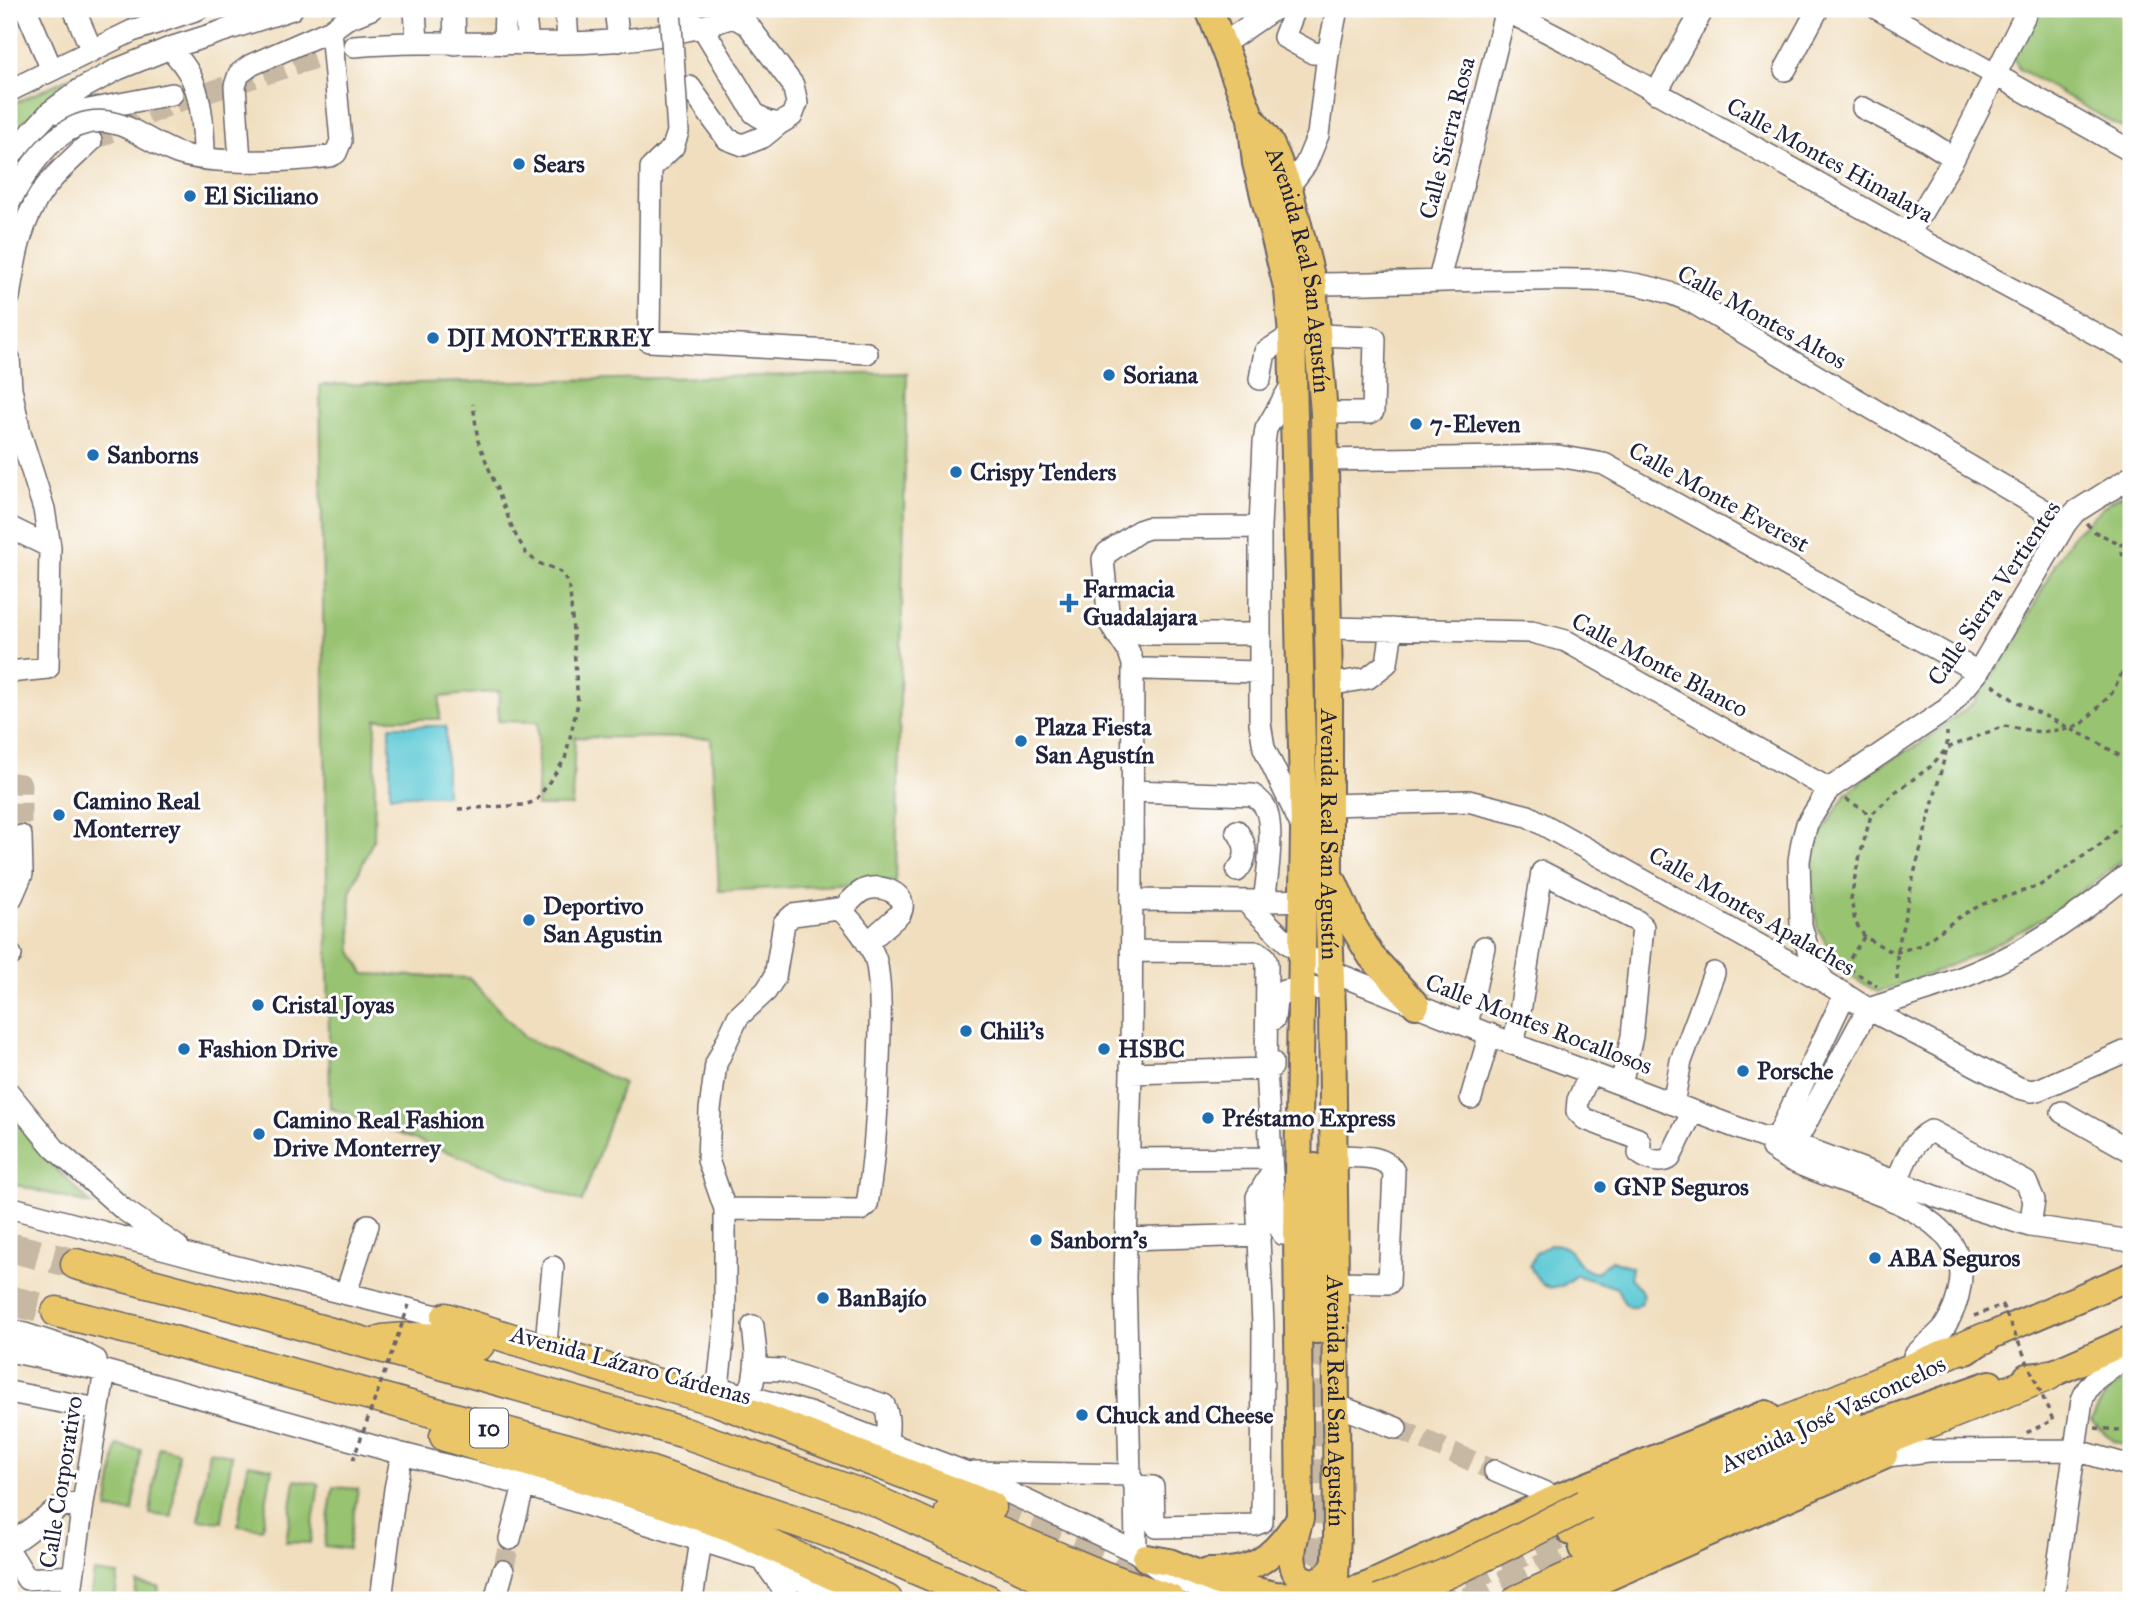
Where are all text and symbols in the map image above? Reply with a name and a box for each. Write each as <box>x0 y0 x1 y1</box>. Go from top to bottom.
street label: Calle Sierra Rosa <box>1412 53 1482 222</box>
street label: Calle Montes Himalaya <box>1721 91 1939 230</box>
street label: Avenida Real San Agustín <box>1258 141 1337 394</box>
place label: Sears <box>533 149 585 179</box>
marker: Sears <box>511 156 527 172</box>
place label: El Siciliano <box>204 181 318 211</box>
marker: El Siciliano <box>182 188 198 204</box>
street label: Calle Montes Altos <box>1672 258 1852 376</box>
place label: DJI MONTERREY <box>447 323 655 353</box>
marker: DJI MONTERREY <box>425 330 441 346</box>
place label: Soriana <box>1123 360 1199 390</box>
marker: Soriana <box>1101 367 1117 383</box>
place label: 7-Eleven <box>1430 409 1520 439</box>
marker: 7-Eleven <box>1408 416 1424 432</box>
street label: Calle Monte Everest <box>1623 435 1815 559</box>
place label: Sanborns <box>107 440 199 470</box>
marker: Sanborns <box>85 447 101 463</box>
place label: Crispy Tenders <box>970 457 1116 487</box>
marker: Crispy Tenders <box>948 464 964 480</box>
street label: Calle Sierra Vertientes <box>1921 495 2067 691</box>
place label: Farmacia Guadalajara <box>1083 574 1198 632</box>
marker: Farmacia Guadalajara <box>1061 595 1077 611</box>
street label: Calle Monte Blanco <box>1567 606 1753 724</box>
street label: Avenida Real San Agustín <box>1314 708 1345 960</box>
place label: Plaza Fiesta San Agustín <box>1035 712 1154 770</box>
marker: Plaza Fiesta San Agustín <box>1013 733 1029 749</box>
place label: Camino Real Monterrey <box>73 786 201 844</box>
marker: Camino Real Monterrey <box>51 807 67 823</box>
street label: Calle Montes Apalaches <box>1643 840 1861 982</box>
place label: Deportivo San Agustin <box>543 891 662 949</box>
marker: Deportivo San Agustin <box>521 912 537 928</box>
street label: Calle Montes Rocallosos <box>1421 967 1657 1081</box>
place label: Cristal Joyas <box>272 990 395 1020</box>
marker: Cristal Joyas <box>250 997 266 1013</box>
place label: Chili's <box>980 1016 1044 1046</box>
marker: Chili's <box>958 1023 974 1039</box>
place label: Fashion Drive <box>198 1034 338 1064</box>
place label: HSBC <box>1118 1034 1185 1064</box>
marker: Fashion Drive <box>176 1041 192 1057</box>
marker: HSBC <box>1096 1041 1112 1057</box>
place label: Porsche <box>1757 1056 1834 1086</box>
marker: Porsche <box>1735 1063 1751 1079</box>
place label: Préstamo Express <box>1222 1103 1396 1133</box>
place label: Camino Real Fashion Drive Monterrey <box>273 1105 484 1163</box>
marker: Préstamo Express <box>1200 1110 1216 1126</box>
marker: Camino Real Fashion Drive Monterrey <box>251 1126 267 1142</box>
place label: GNP Seguros <box>1614 1172 1749 1202</box>
marker: GNP Seguros <box>1592 1179 1608 1195</box>
place label: Sanborn's <box>1050 1225 1147 1255</box>
marker: Sanborn's <box>1028 1232 1044 1248</box>
place label: ABA Seguros <box>1887 1243 2021 1273</box>
marker: ABA Seguros <box>1867 1250 1883 1266</box>
street label: Avenida Real San Agustín <box>1320 1274 1352 1527</box>
place label: BanBajío <box>837 1283 927 1313</box>
marker: BanBajío <box>815 1290 831 1306</box>
street label: Avenida Lázaro Cárdenas <box>506 1318 755 1412</box>
street label: Avenida José Vasconcelos <box>1715 1349 1951 1480</box>
street label: Calle Corporativo <box>33 1394 89 1570</box>
place label: Chuck and Cheese <box>1096 1400 1274 1430</box>
marker: Chuck and Cheese <box>1074 1407 1090 1423</box>
road number: 10 <box>470 1408 508 1448</box>

